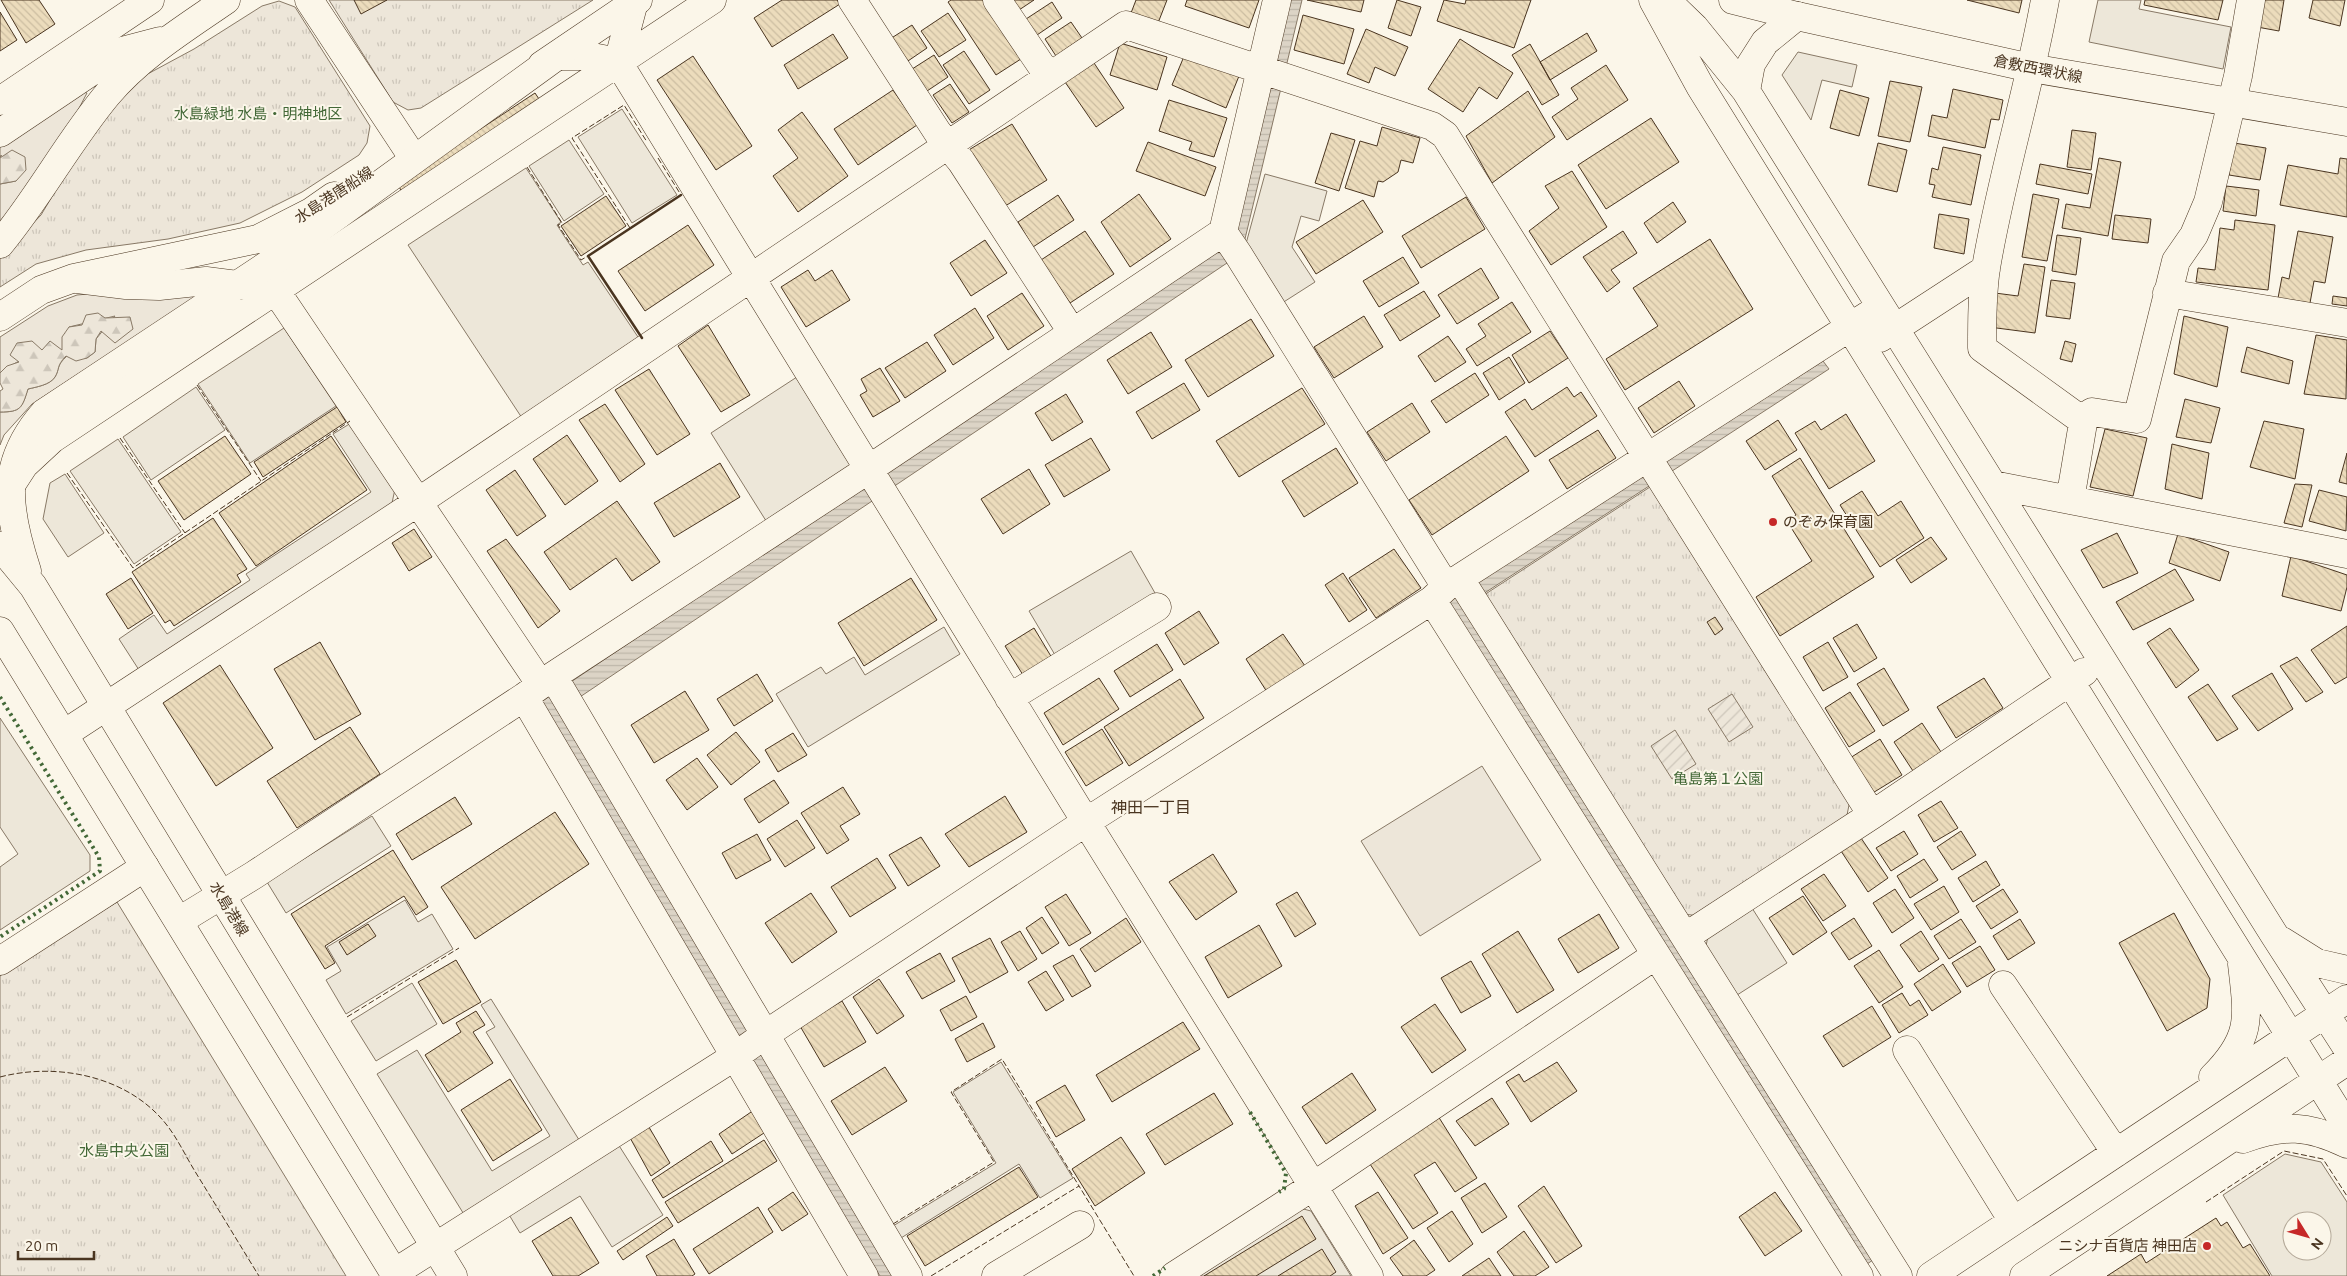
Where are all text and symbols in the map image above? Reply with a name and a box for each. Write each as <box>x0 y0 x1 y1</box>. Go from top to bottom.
street label: 倉敷西環状線 <box>1992 52 2084 85</box>
park label: 水島緑地 水島・明神地区 <box>174 105 342 122</box>
street label: 水島港唐船線 <box>291 163 376 226</box>
place label: のぞみ保育園 <box>1783 513 1873 530</box>
marker: のぞみ保育園 <box>1767 516 1779 528</box>
park label: 亀島第１公園 <box>1673 770 1763 787</box>
district label: 神田一丁目 <box>1111 798 1191 816</box>
street label: 水島港線 <box>207 879 252 939</box>
park label: 水島中央公園 <box>79 1142 169 1159</box>
north arrow <box>2282 1211 2332 1261</box>
scale bar <box>18 1228 94 1260</box>
text: N <box>2308 1235 2327 1253</box>
text: 20 m <box>25 1237 58 1254</box>
place label: ニシナ百貨店 神田店 <box>2059 1237 2197 1254</box>
marker: ニシナ百貨店 神田店 <box>2201 1240 2213 1252</box>

